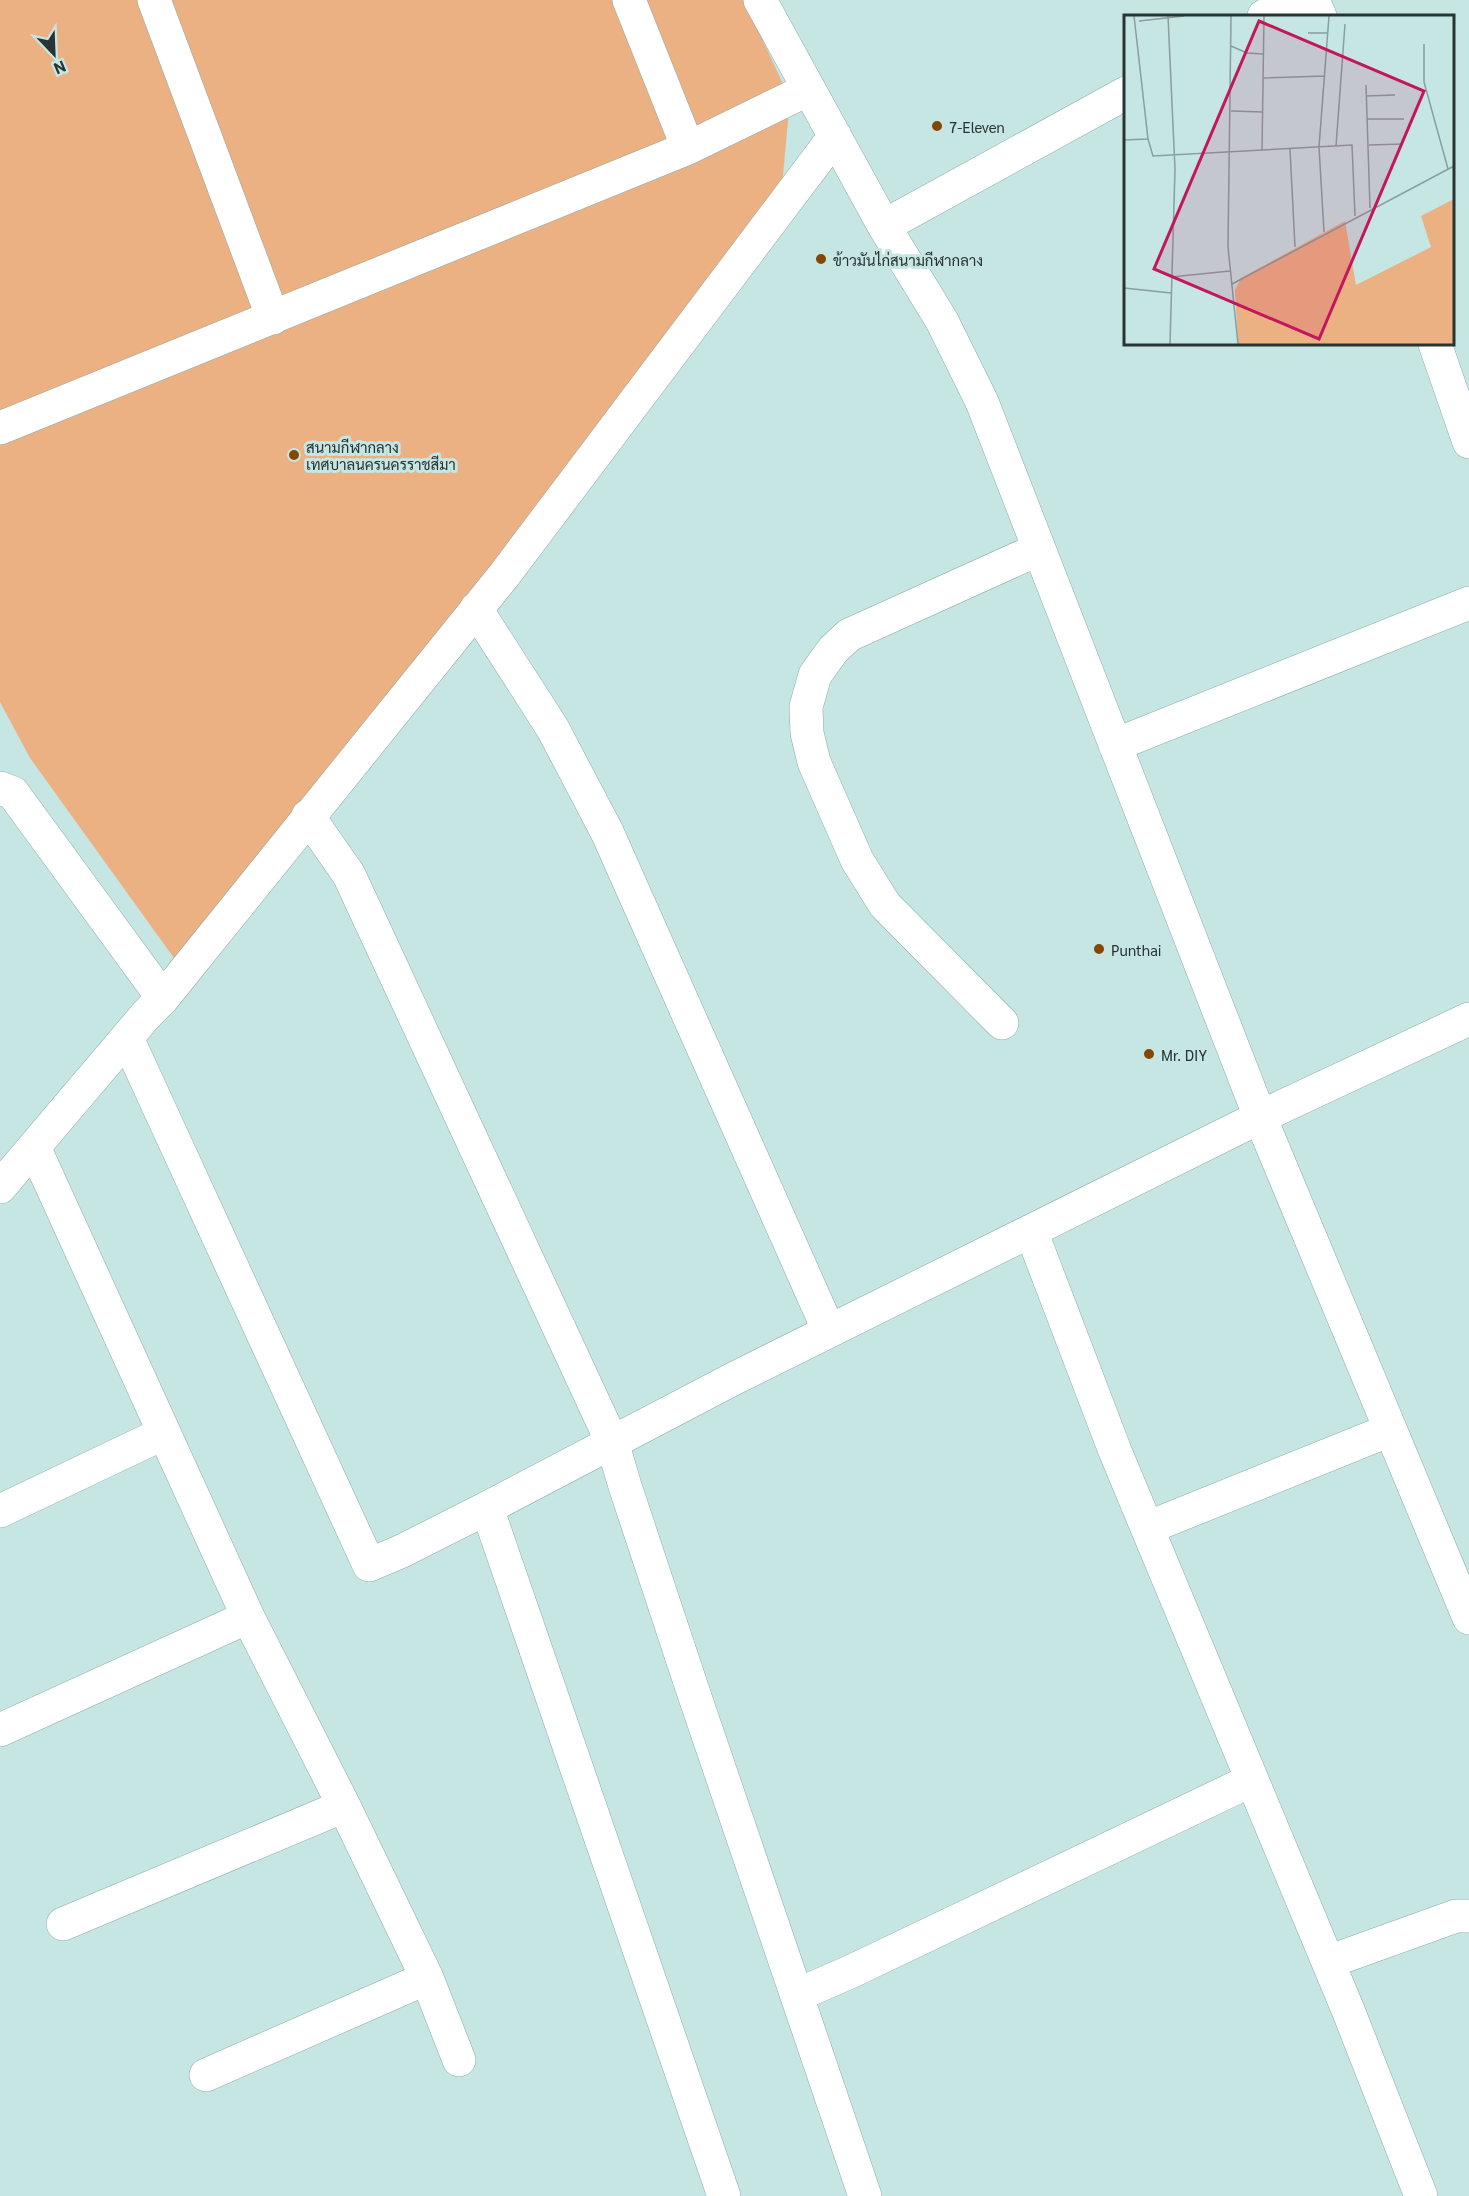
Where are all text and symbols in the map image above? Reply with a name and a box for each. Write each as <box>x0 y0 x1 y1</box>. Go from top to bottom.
inset map <box>1124 15 1454 345</box>
north arrow <box>24 24 84 84</box>
text: N <box>51 56 69 80</box>
place label: 7-Eleven <box>949 117 1005 136</box>
marker: 7-Eleven <box>930 119 944 133</box>
place label: ข้าวมันไก่สนามกีฬากลาง <box>833 250 983 269</box>
marker: ข้าวมันไก่สนามกีฬากลาง <box>814 252 828 266</box>
place label: สนามกีฬากลาง เทศบาลนครนครราชสีมา <box>306 437 456 473</box>
marker: สนามกีฬากลาง เทศบาลนครนครราชสีมา <box>287 448 301 462</box>
place label: Punthai <box>1111 940 1162 959</box>
marker: Punthai <box>1092 942 1106 956</box>
place label: Mr. DIY <box>1161 1045 1207 1064</box>
marker: Mr. DIY <box>1142 1047 1156 1061</box>

